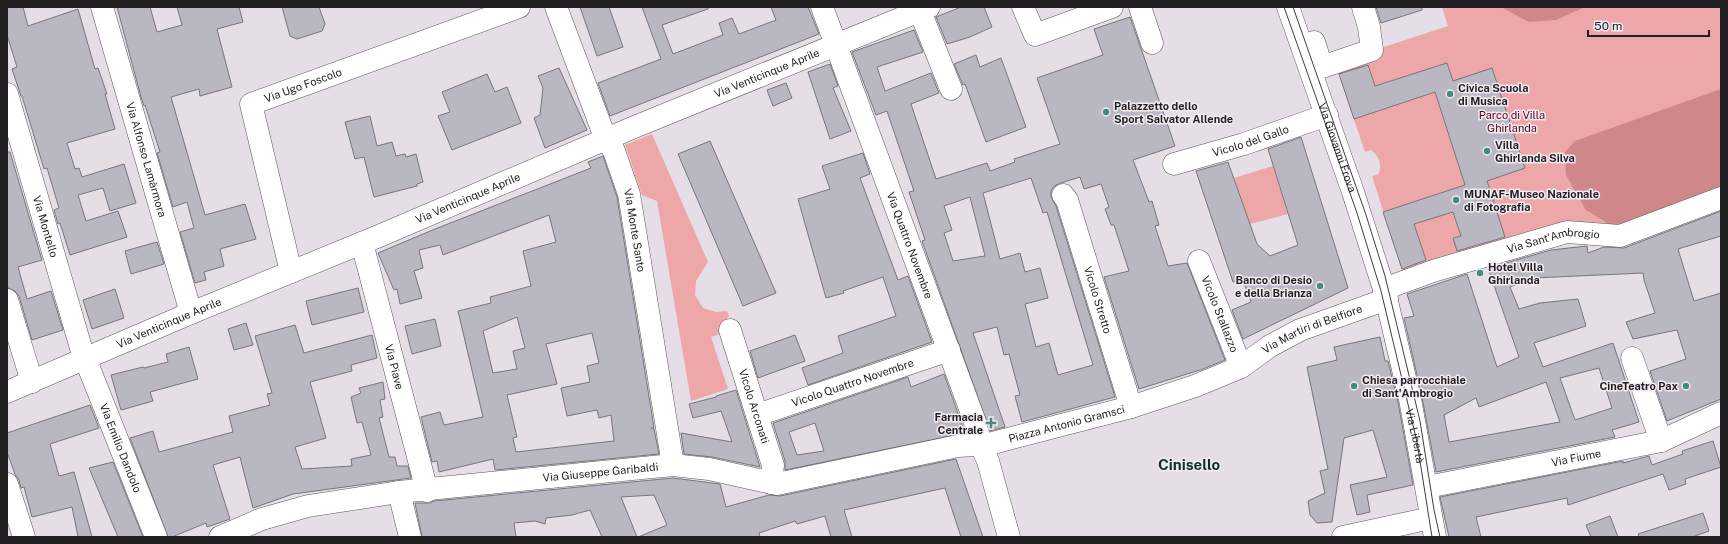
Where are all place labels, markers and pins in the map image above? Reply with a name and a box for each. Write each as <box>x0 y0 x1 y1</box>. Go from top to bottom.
place label: Civica Scuola di Musica <box>1458 82 1528 107</box>
marker: Civica Scuola di Musica <box>1445 89 1455 99</box>
place label: Palazzetto dello Sport Salvator Allende <box>1114 100 1233 125</box>
marker: Palazzetto dello Sport Salvator Allende <box>1101 107 1111 117</box>
place label: Villa Ghirlanda Silva <box>1495 139 1575 164</box>
marker: Villa Ghirlanda Silva <box>1482 146 1492 156</box>
place label: MUNAF-Museo Nazionale di Fotografia <box>1464 188 1599 213</box>
marker: MUNAF-Museo Nazionale di Fotografia <box>1451 195 1461 205</box>
place label: Hotel Villa Ghirlanda <box>1488 261 1543 286</box>
marker: Hotel Villa Ghirlanda <box>1475 268 1485 278</box>
place label: Banco di Desio e della Brianza <box>1235 274 1312 299</box>
marker: Banco di Desio e della Brianza <box>1315 281 1325 291</box>
place label: Chiesa parrocchiale di Sant'Ambrogio <box>1362 374 1466 399</box>
place label: CineTeatro Pax <box>1599 380 1679 392</box>
marker: Chiesa parrocchiale di Sant'Ambrogio <box>1349 381 1359 391</box>
marker: CineTeatro Pax <box>1681 381 1691 391</box>
place label: Farmacia Centrale <box>934 411 983 436</box>
marker: Farmacia Centrale <box>986 418 996 428</box>

